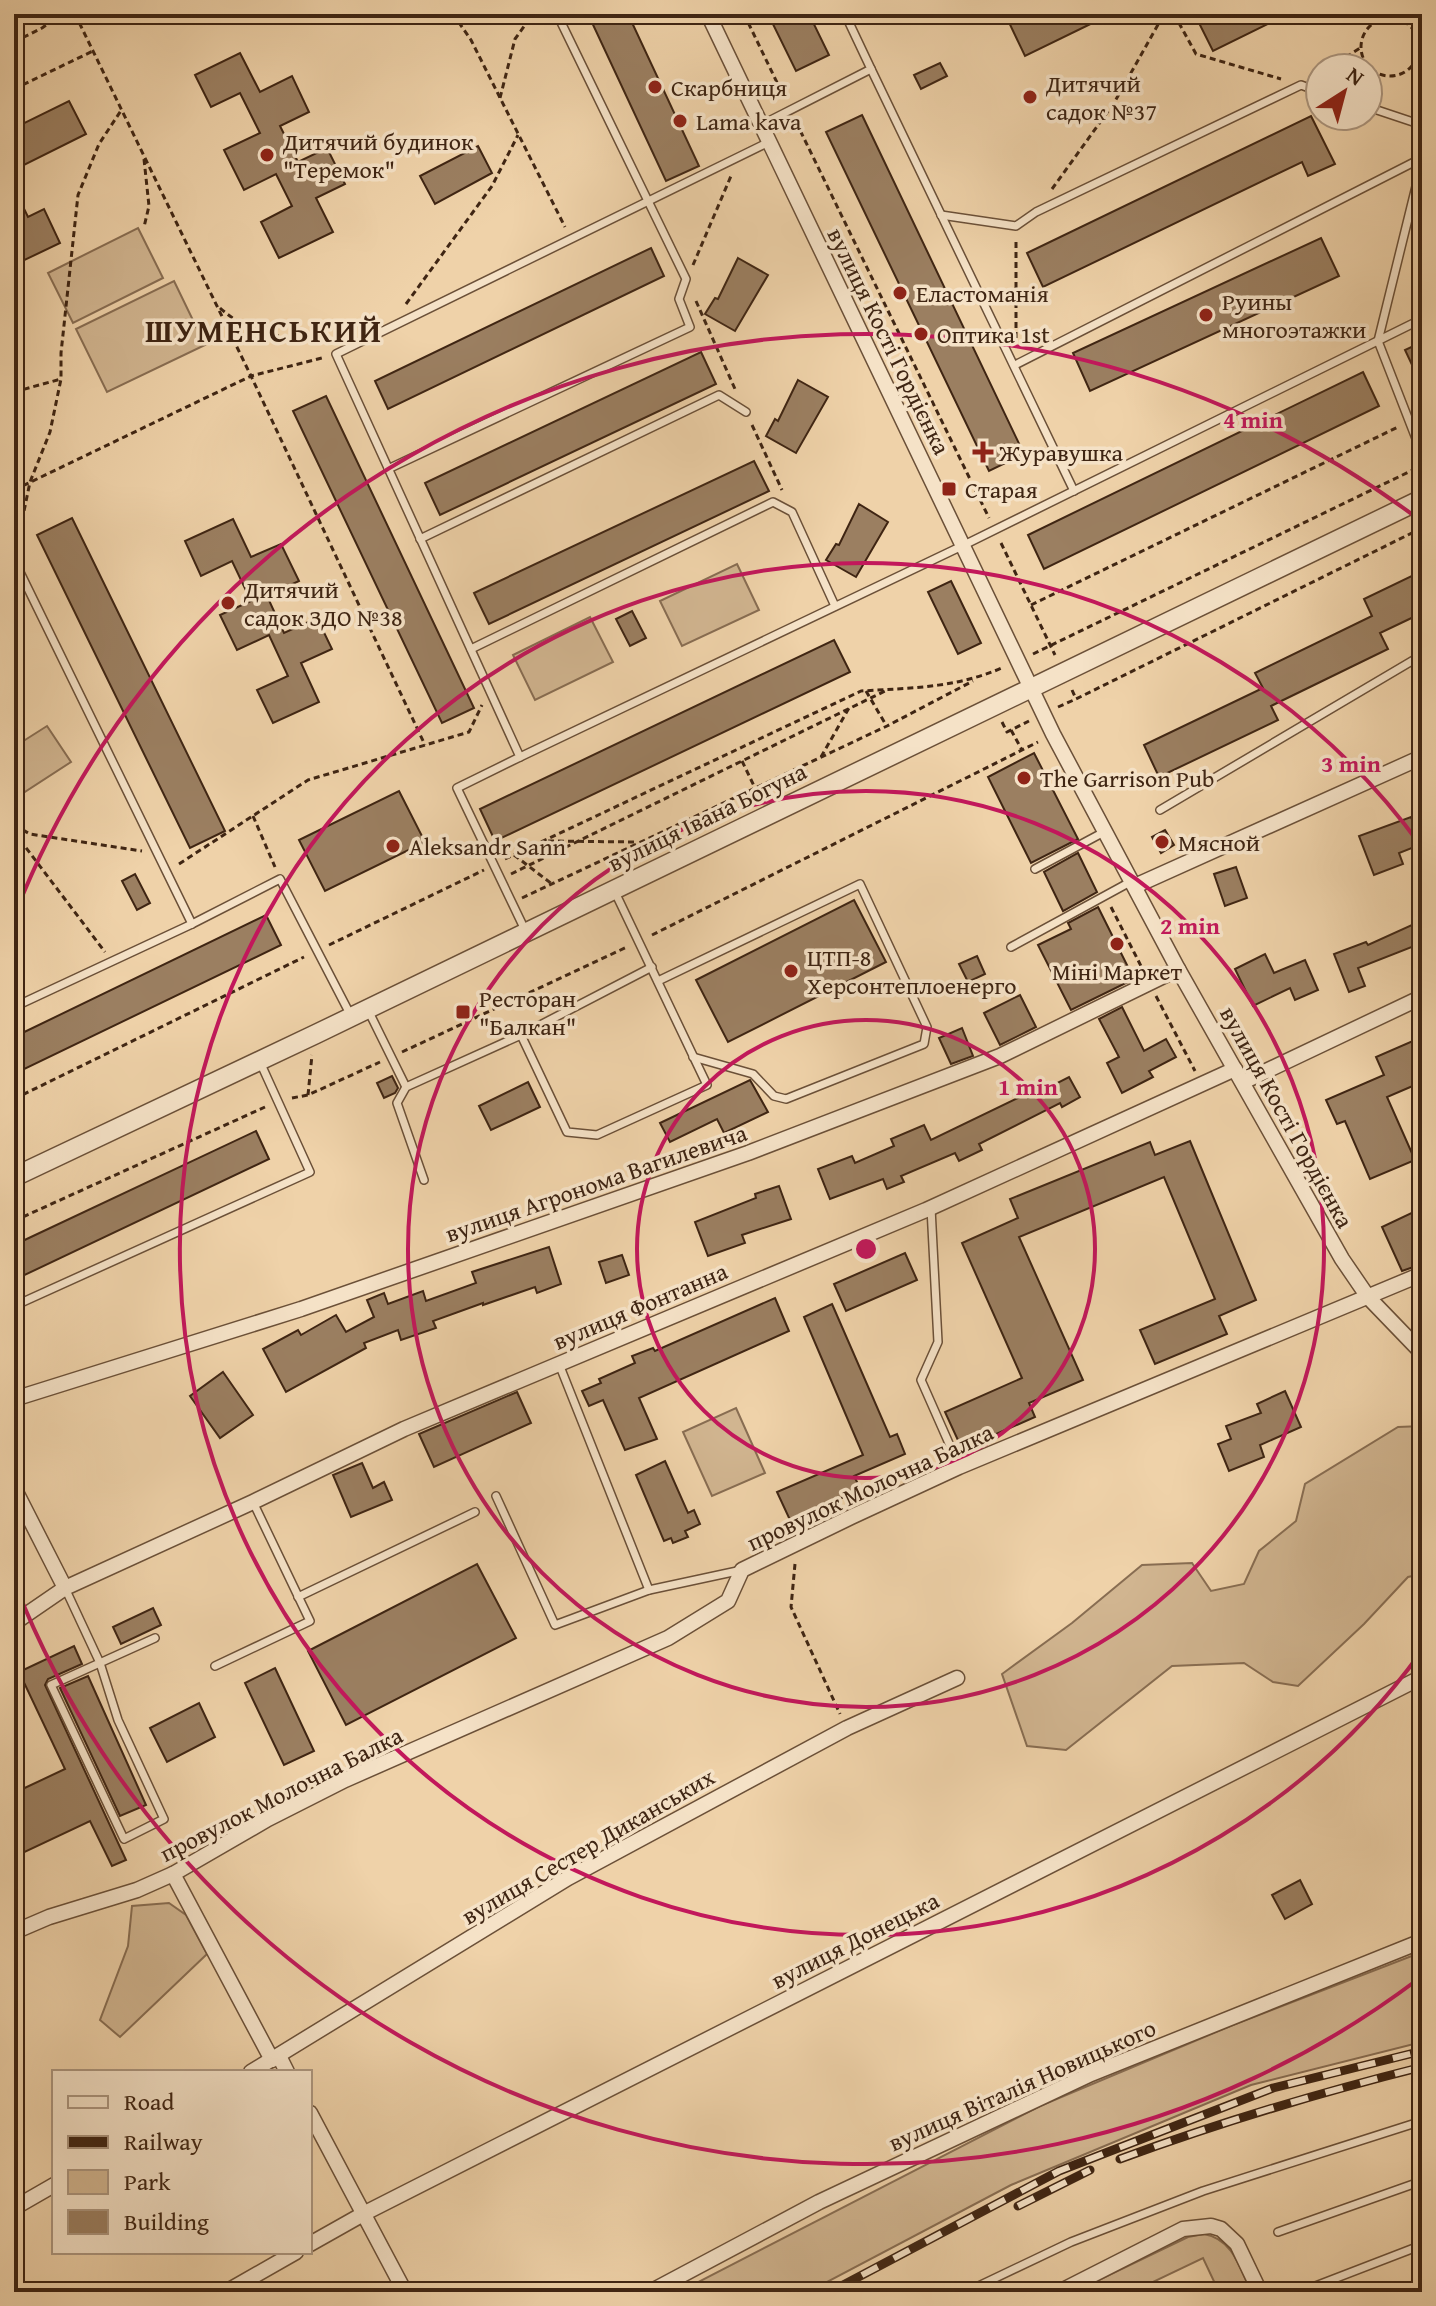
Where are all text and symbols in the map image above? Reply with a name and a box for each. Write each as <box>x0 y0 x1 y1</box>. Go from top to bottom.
north arrow <box>1304 52 1384 132</box>
text: N <box>1340 59 1371 93</box>
place label: Дитячий садок №37 <box>1045 66 1157 129</box>
place label: Скарбниця <box>671 70 787 105</box>
marker: Скарбниця <box>646 78 664 96</box>
marker: Дитячий садок №37 <box>1021 88 1039 106</box>
place label: Lama kava <box>696 104 802 139</box>
marker: Lama kava <box>671 112 689 130</box>
place label: Дитячий будинок "Теремок" <box>282 124 474 187</box>
marker: Дитячий будинок "Теремок" <box>258 146 276 164</box>
street label: вулиця Кості Гордієнка <box>819 221 960 461</box>
place label: Еластоманія <box>916 276 1049 311</box>
marker: Еластоманія <box>891 284 909 302</box>
place label: Руины многоэтажки <box>1222 284 1366 347</box>
marker: Руины многоэтажки <box>1197 306 1215 324</box>
district label: ШУМЕНСЬКИЙ <box>145 307 383 354</box>
place label: Оптика 1st <box>937 317 1050 352</box>
marker: Оптика 1st <box>912 325 930 343</box>
text: 4 min <box>1223 402 1283 437</box>
place label: Журавушка <box>998 435 1124 470</box>
marker: Журавушка <box>974 443 992 461</box>
place label: Старая <box>965 472 1038 507</box>
marker: Старая <box>940 480 958 498</box>
place label: Дитячий садок ЗДО №38 <box>243 572 403 635</box>
marker: Дитячий садок ЗДО №38 <box>219 594 237 612</box>
text: 3 min <box>1321 746 1381 781</box>
street label: вулиця Івана Богуна <box>602 753 813 880</box>
place label: The Garrison Pub <box>1040 761 1214 796</box>
marker: The Garrison Pub <box>1015 769 1033 787</box>
place label: Мясной <box>1178 825 1260 860</box>
place label: Aleksandr Sann <box>409 829 567 864</box>
marker: Мясной <box>1153 833 1171 851</box>
marker: Aleksandr Sann <box>384 837 402 855</box>
text: 2 min <box>1160 908 1220 943</box>
marker: Міні Маркет <box>1108 935 1126 953</box>
place label: ЦТП-8 Херсонтеплоенерго <box>807 940 1017 1003</box>
place label: Міні Маркет <box>1052 954 1182 989</box>
marker: ЦТП-8 Херсонтеплоенерго <box>782 962 800 980</box>
place label: Ресторан "Балкан" <box>479 981 576 1044</box>
street label: вулиця Кості Гордієнка <box>1211 1000 1363 1235</box>
marker: Ресторан "Балкан" <box>454 1003 472 1021</box>
text: 1 min <box>998 1069 1058 1104</box>
street label: вулиця Агронома Вагилевича <box>441 1115 752 1251</box>
centre of rings <box>852 1235 880 1263</box>
street label: вулиця Фонтанна <box>547 1253 733 1359</box>
street label: провулок Молочна Балка <box>741 1414 999 1560</box>
street label: провулок Молочна Балка <box>154 1717 409 1870</box>
street label: вулиця Сестер Диканських <box>455 1759 722 1933</box>
street label: вулиця Донецька <box>765 1882 946 1997</box>
street label: вулиця Віталія Новицького <box>883 2010 1161 2160</box>
legend <box>52 2070 312 2254</box>
text: Road <box>124 2084 174 2119</box>
text: Railway <box>124 2124 203 2159</box>
text: Park <box>124 2164 171 2199</box>
text: Building <box>124 2204 209 2239</box>

